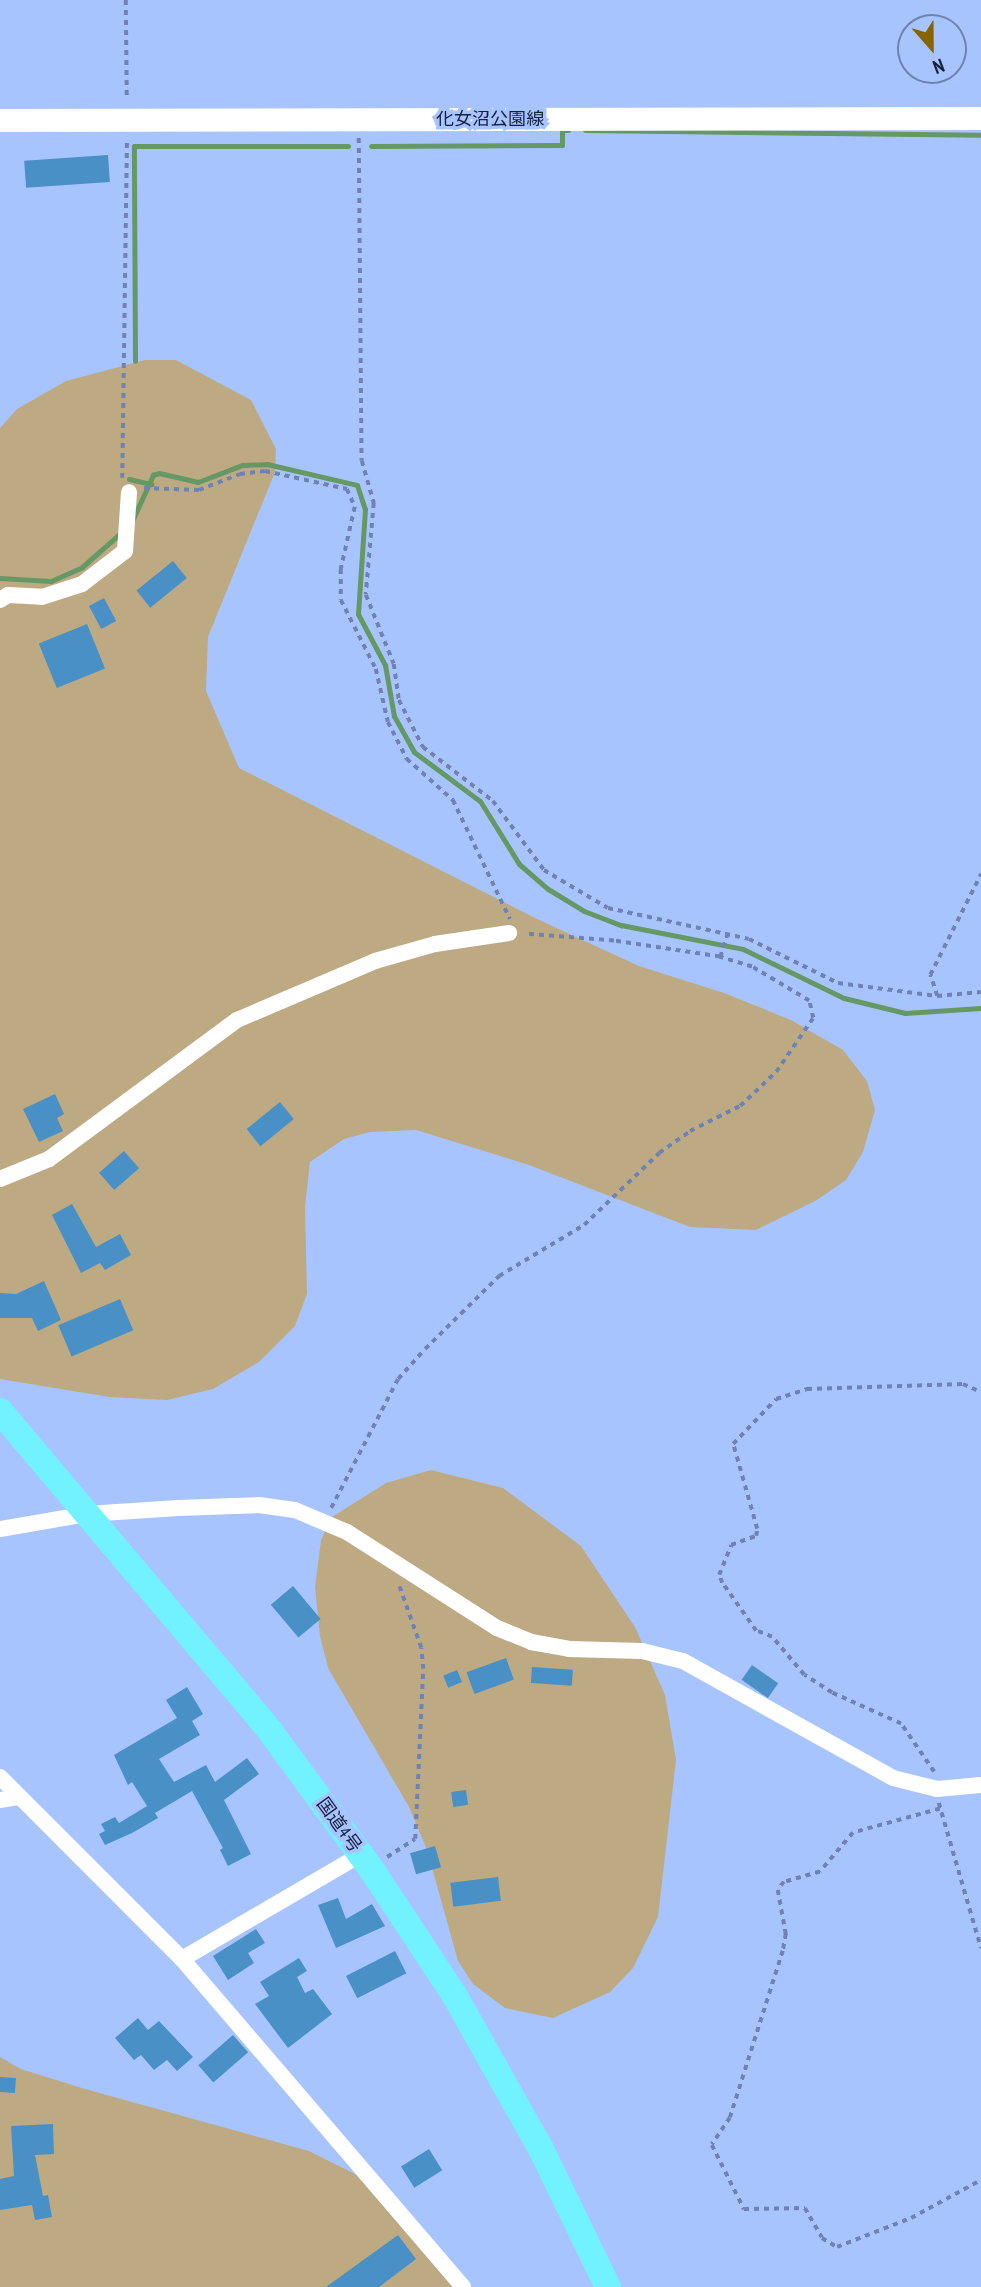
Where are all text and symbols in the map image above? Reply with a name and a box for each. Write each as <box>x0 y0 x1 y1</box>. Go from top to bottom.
north arrow <box>897 14 967 84</box>
text: N <box>930 54 948 80</box>
street label: 化女沼公園線 <box>436 108 544 130</box>
street label: 国道4号 <box>312 1794 366 1856</box>

